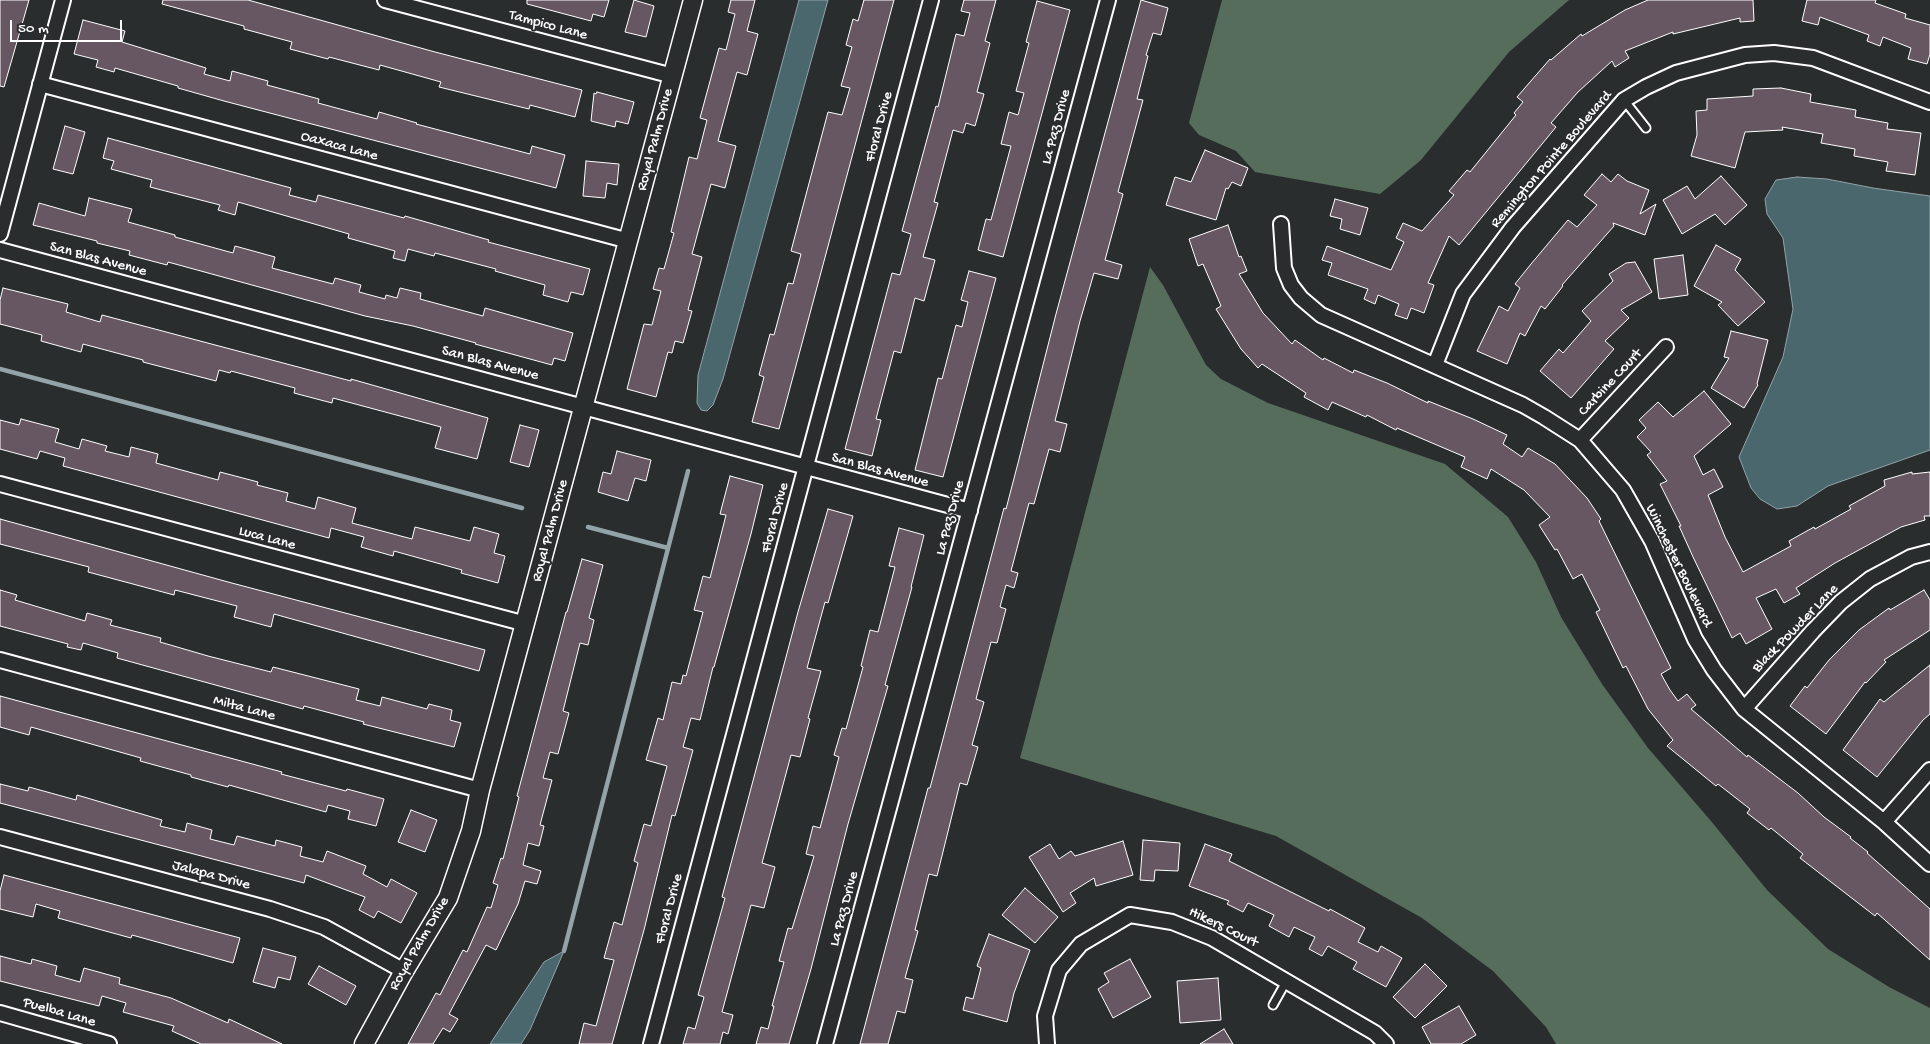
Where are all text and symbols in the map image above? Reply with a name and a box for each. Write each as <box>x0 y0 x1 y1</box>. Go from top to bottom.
street label: Tampico Lane <box>507 7 589 45</box>
scale bar <box>12 10 125 42</box>
text: 50 m <box>18 20 49 38</box>
street label: Royal Palm Drive <box>634 87 678 193</box>
street label: La Paz Drive <box>1038 88 1076 166</box>
street label: Remington Pointe Boulevard <box>1487 88 1617 232</box>
street label: Floral Drive <box>862 90 898 164</box>
street label: Oaxaca Lane <box>298 128 380 166</box>
street label: San Blas Avenue <box>48 238 148 282</box>
street label: San Blas Avenue <box>440 342 540 386</box>
street label: Carbine Court <box>1575 346 1647 420</box>
street label: San Blas Avenue <box>830 449 930 493</box>
street label: Royal Palm Drive <box>529 478 573 584</box>
street label: La Paz Drive <box>932 479 970 557</box>
street label: Floral Drive <box>758 481 794 555</box>
street label: Winchester Boulevard <box>1640 501 1716 631</box>
street label: Luca Lane <box>237 523 297 555</box>
street label: Black Powder Lane <box>1749 581 1843 677</box>
street label: Milta Lane <box>211 692 277 726</box>
street label: Jalapa Drive <box>170 857 252 895</box>
street label: La Paz Drive <box>826 870 864 948</box>
street label: Floral Drive <box>652 872 688 946</box>
street label: Royal Palm Drive <box>386 894 454 994</box>
street label: Hikers Court <box>1185 903 1261 953</box>
street label: Puelba Lane <box>21 994 97 1032</box>

